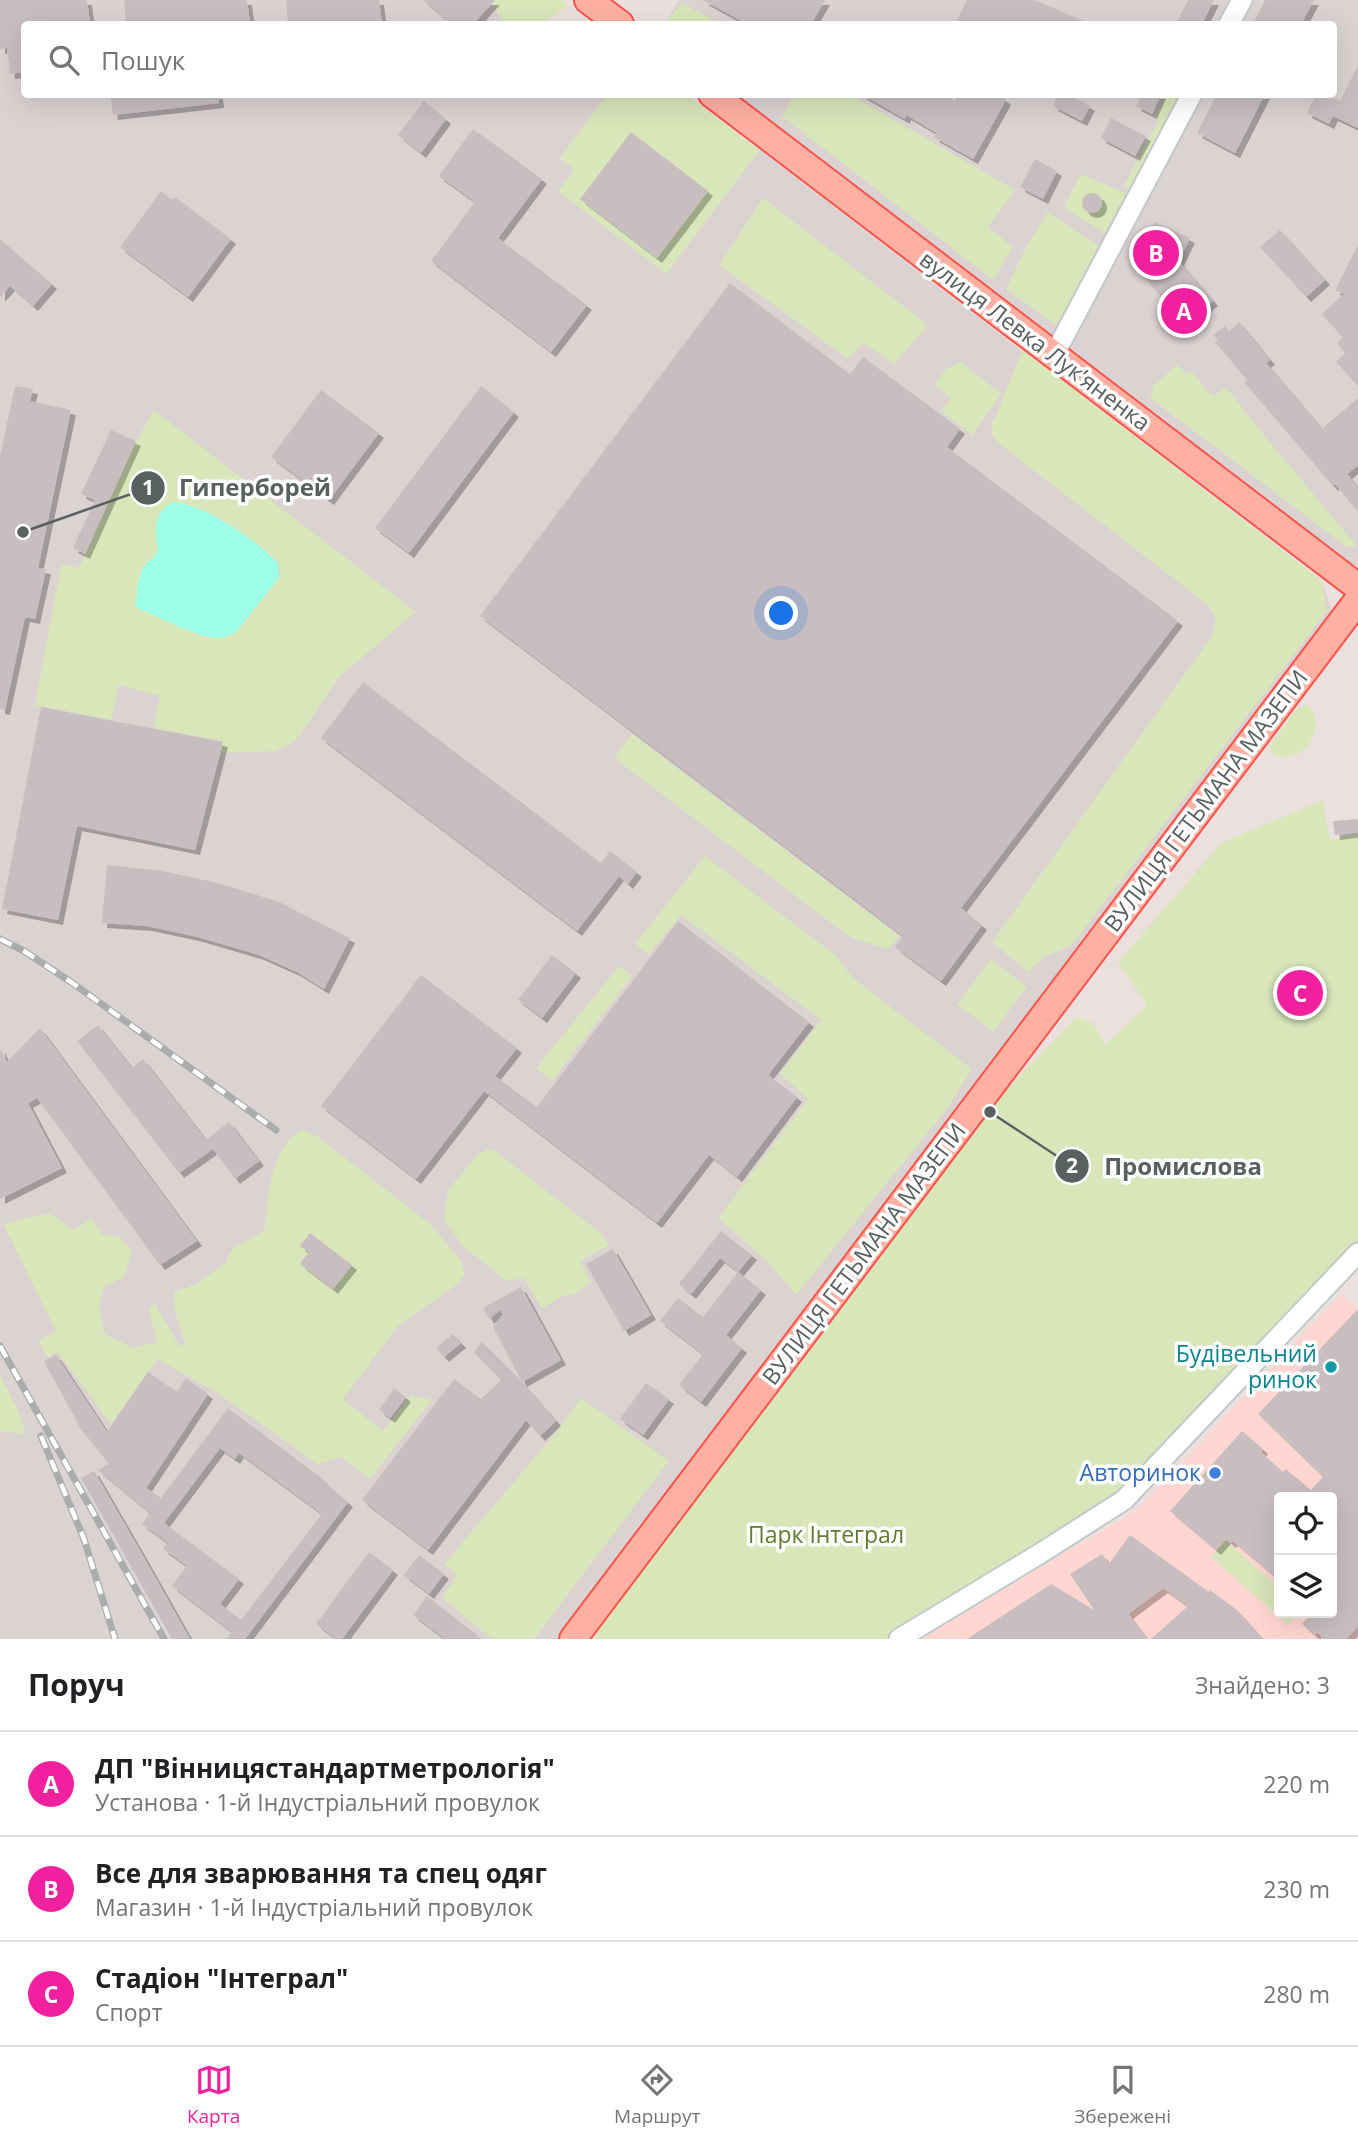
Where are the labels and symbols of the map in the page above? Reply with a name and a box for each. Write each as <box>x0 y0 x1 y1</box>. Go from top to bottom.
pin: B <box>1133 227 1179 279</box>
street label: вулиця Левка Лукʼяненка <box>914 243 1158 438</box>
pin: A <box>1161 285 1207 337</box>
callout: Гиперборей <box>130 466 345 511</box>
text: Гиперборей <box>179 470 331 503</box>
text: 1 <box>142 473 154 501</box>
your location <box>764 596 798 630</box>
street label: ВУЛИЦЯ ГЕТЬМАНА МАЗЕПИ <box>1096 663 1314 938</box>
pin: C <box>1277 967 1323 1019</box>
street label: ВУЛИЦЯ ГЕТЬМАНА МАЗЕПИ <box>754 1116 972 1391</box>
callout: Промислова <box>1055 1144 1275 1189</box>
text: Промислова <box>1104 1149 1262 1182</box>
text: 2 <box>1066 1151 1078 1179</box>
place label: Будівельний ринок <box>1176 1337 1317 1395</box>
marker: Будівельний ринок <box>1323 1359 1339 1375</box>
place label: Авторинок <box>1080 1456 1201 1488</box>
marker: Авторинок <box>1207 1465 1223 1481</box>
park label: Парк Інтеграл <box>748 1518 904 1550</box>

